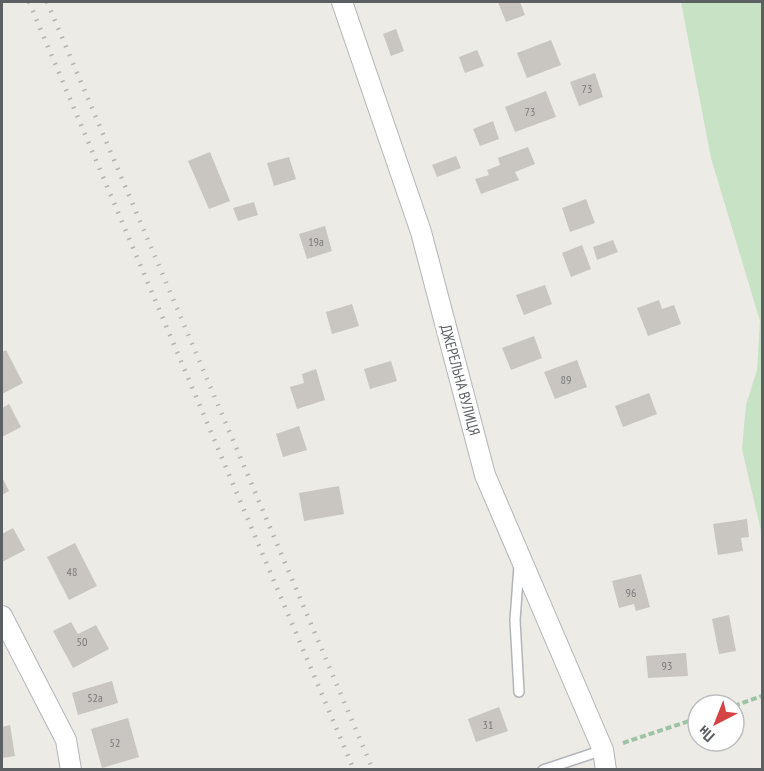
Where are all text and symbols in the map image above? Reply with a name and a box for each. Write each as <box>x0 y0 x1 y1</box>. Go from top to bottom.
house number: 73 <box>582 81 592 96</box>
house number: 73 <box>525 104 535 119</box>
house number: 19а <box>308 234 324 249</box>
street label: ДЖЕРЕЛЬНА ВУЛИЦЯ <box>437 322 484 437</box>
house number: 89 <box>561 372 571 387</box>
house number: 48 <box>67 564 77 579</box>
house number: 96 <box>626 585 636 600</box>
house number: 50 <box>77 634 87 649</box>
house number: 93 <box>662 658 672 673</box>
house number: 52а <box>87 690 103 705</box>
north arrow <box>686 693 746 753</box>
house number: 31 <box>483 717 493 732</box>
text: Пн <box>694 722 718 747</box>
house number: 52 <box>110 735 120 750</box>

